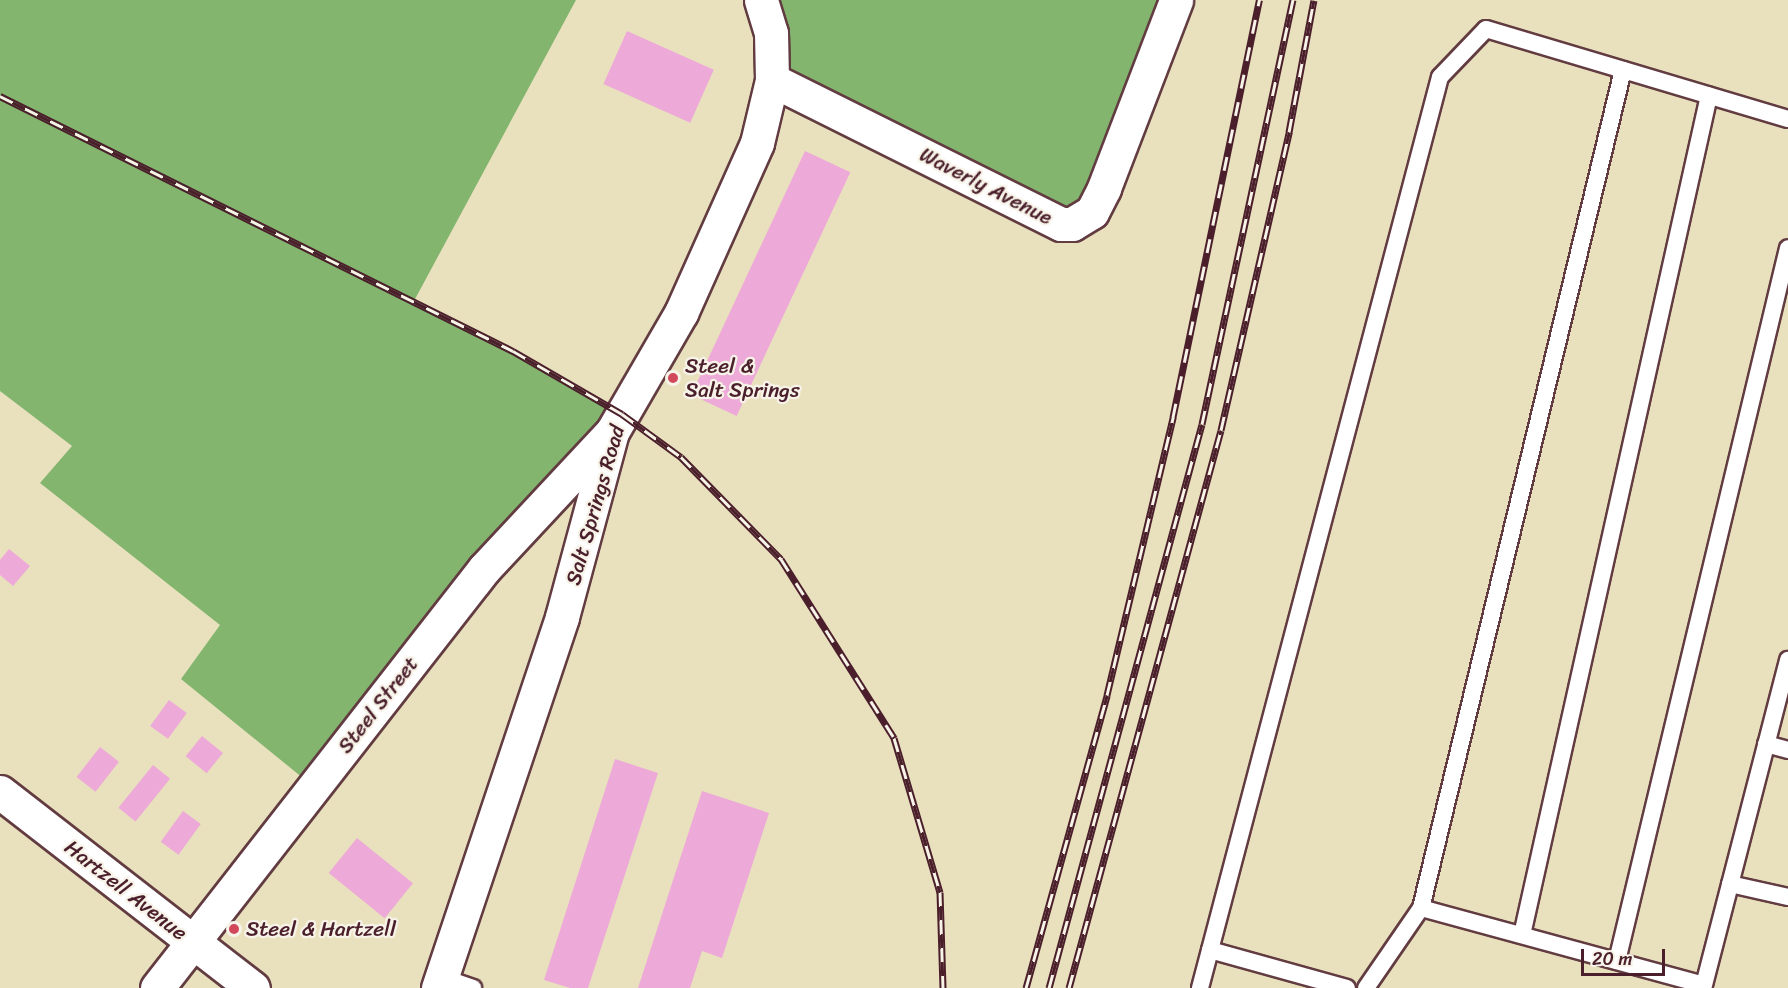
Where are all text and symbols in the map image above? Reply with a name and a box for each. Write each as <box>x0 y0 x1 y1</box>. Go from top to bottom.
street label: Waverly Avenue <box>916 142 1056 230</box>
place label: Steel & Salt Springs <box>685 353 800 403</box>
marker: Steel & Salt Springs <box>666 371 680 385</box>
street label: Salt Springs Road <box>560 422 630 588</box>
street label: Steel Street <box>332 651 424 759</box>
street label: Hartzell Avenue <box>60 834 192 946</box>
place label: Steel & Hartzell <box>246 916 396 942</box>
marker: Steel & Hartzell <box>227 922 241 936</box>
scale bar <box>1584 937 1668 975</box>
text: 20 m <box>1592 943 1632 975</box>

